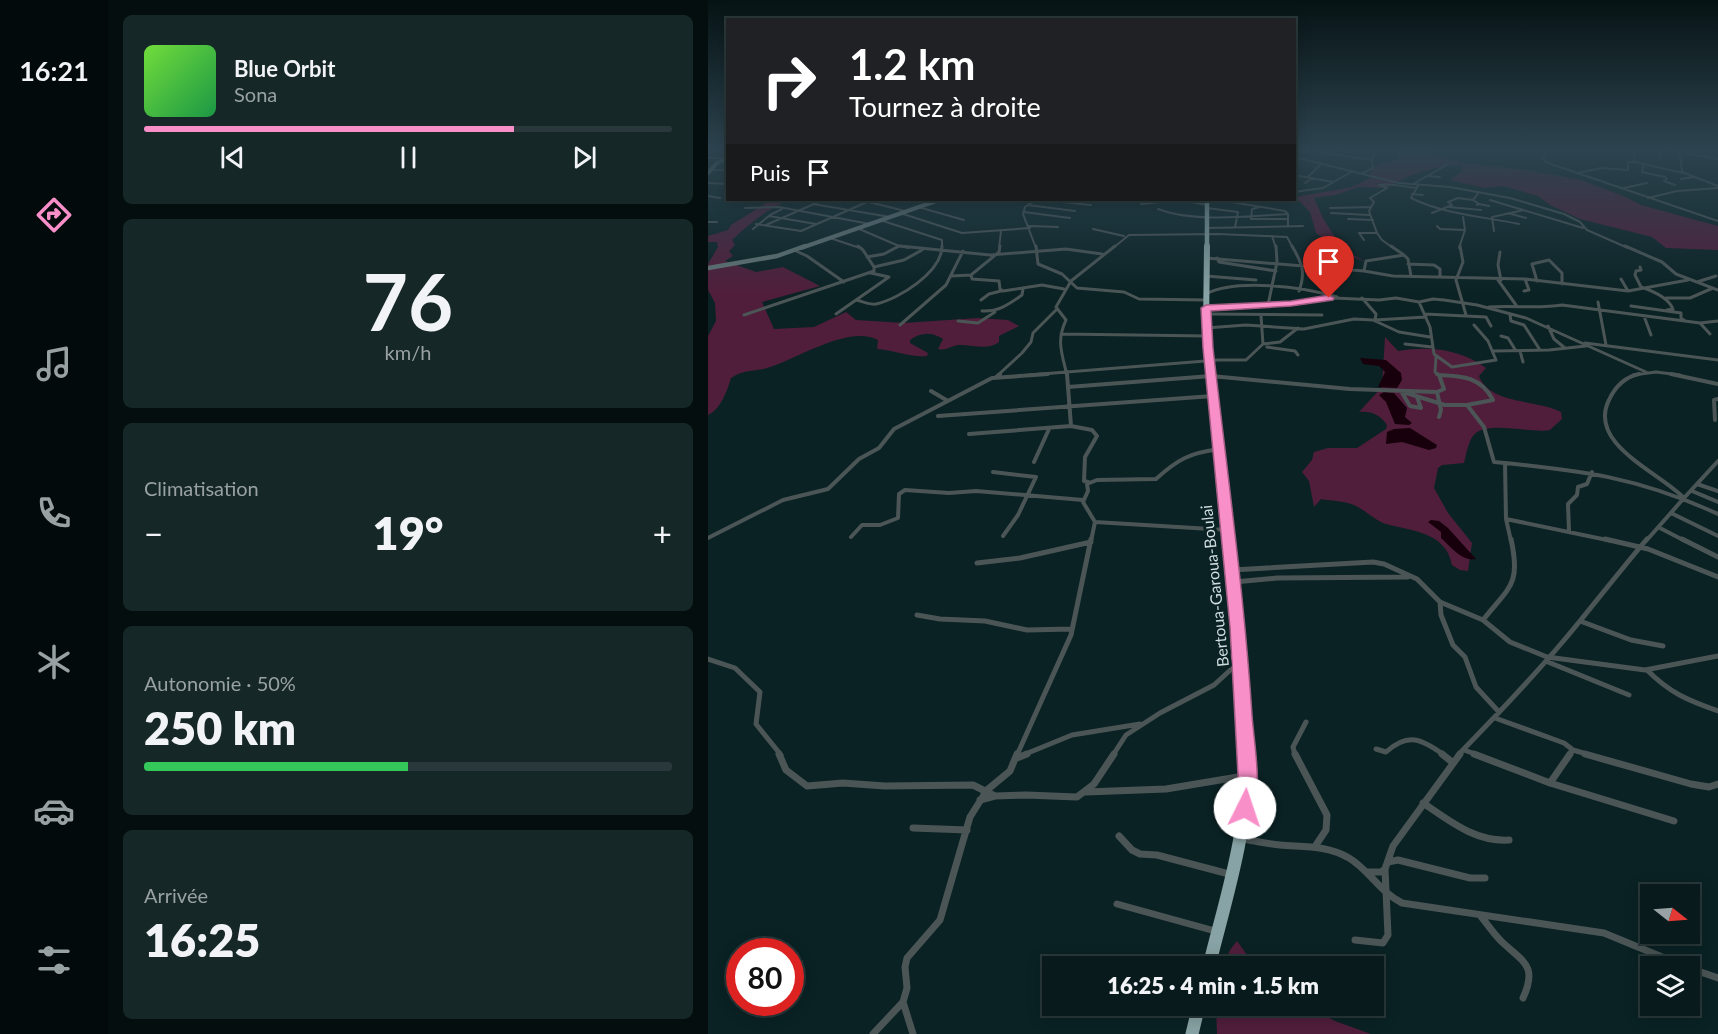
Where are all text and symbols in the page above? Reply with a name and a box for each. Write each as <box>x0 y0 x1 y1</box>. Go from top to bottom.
text: 1.2 km <box>849 39 976 89</box>
icon: right <box>750 42 828 120</box>
text: 16:21 <box>19 54 89 87</box>
text: Blue Orbit <box>234 55 335 82</box>
text: Sona <box>234 82 277 106</box>
text: Tournez à droite <box>849 90 1041 123</box>
icon: previous <box>216 141 249 174</box>
icon: pause <box>392 141 425 174</box>
icon: next <box>568 141 601 174</box>
icon: arrive <box>802 156 835 189</box>
text: Puis <box>750 159 790 186</box>
icon: directions <box>33 194 75 236</box>
pin <box>1303 236 1354 298</box>
icon: arrive <box>1312 245 1345 278</box>
text: 76 <box>363 254 453 348</box>
text: km/h <box>385 340 431 364</box>
icon: music <box>33 343 75 385</box>
text: Climatisation <box>144 476 259 500</box>
icon: phone <box>33 492 75 534</box>
street label: Bertoua-Garoua-Boulai <box>1196 504 1232 668</box>
text: 19° <box>373 506 443 560</box>
text: − <box>144 513 163 553</box>
text: + <box>653 513 672 553</box>
icon: climate <box>33 641 75 683</box>
text: Autonomie · 50% <box>144 671 296 695</box>
text: 250 km <box>144 701 296 755</box>
position arrow <box>1213 776 1277 840</box>
icon: car <box>33 790 75 832</box>
text: Arrivée <box>144 883 208 907</box>
north arrow <box>1640 884 1700 944</box>
map controls <box>1640 884 1700 1016</box>
text: 16:25 <box>144 913 260 967</box>
speed limit sign: 80 <box>726 938 804 1016</box>
icon: filters <box>33 939 75 981</box>
button: layers <box>1640 956 1700 1016</box>
text: 16:25 · 4 min · 1.5 km <box>1107 972 1319 999</box>

